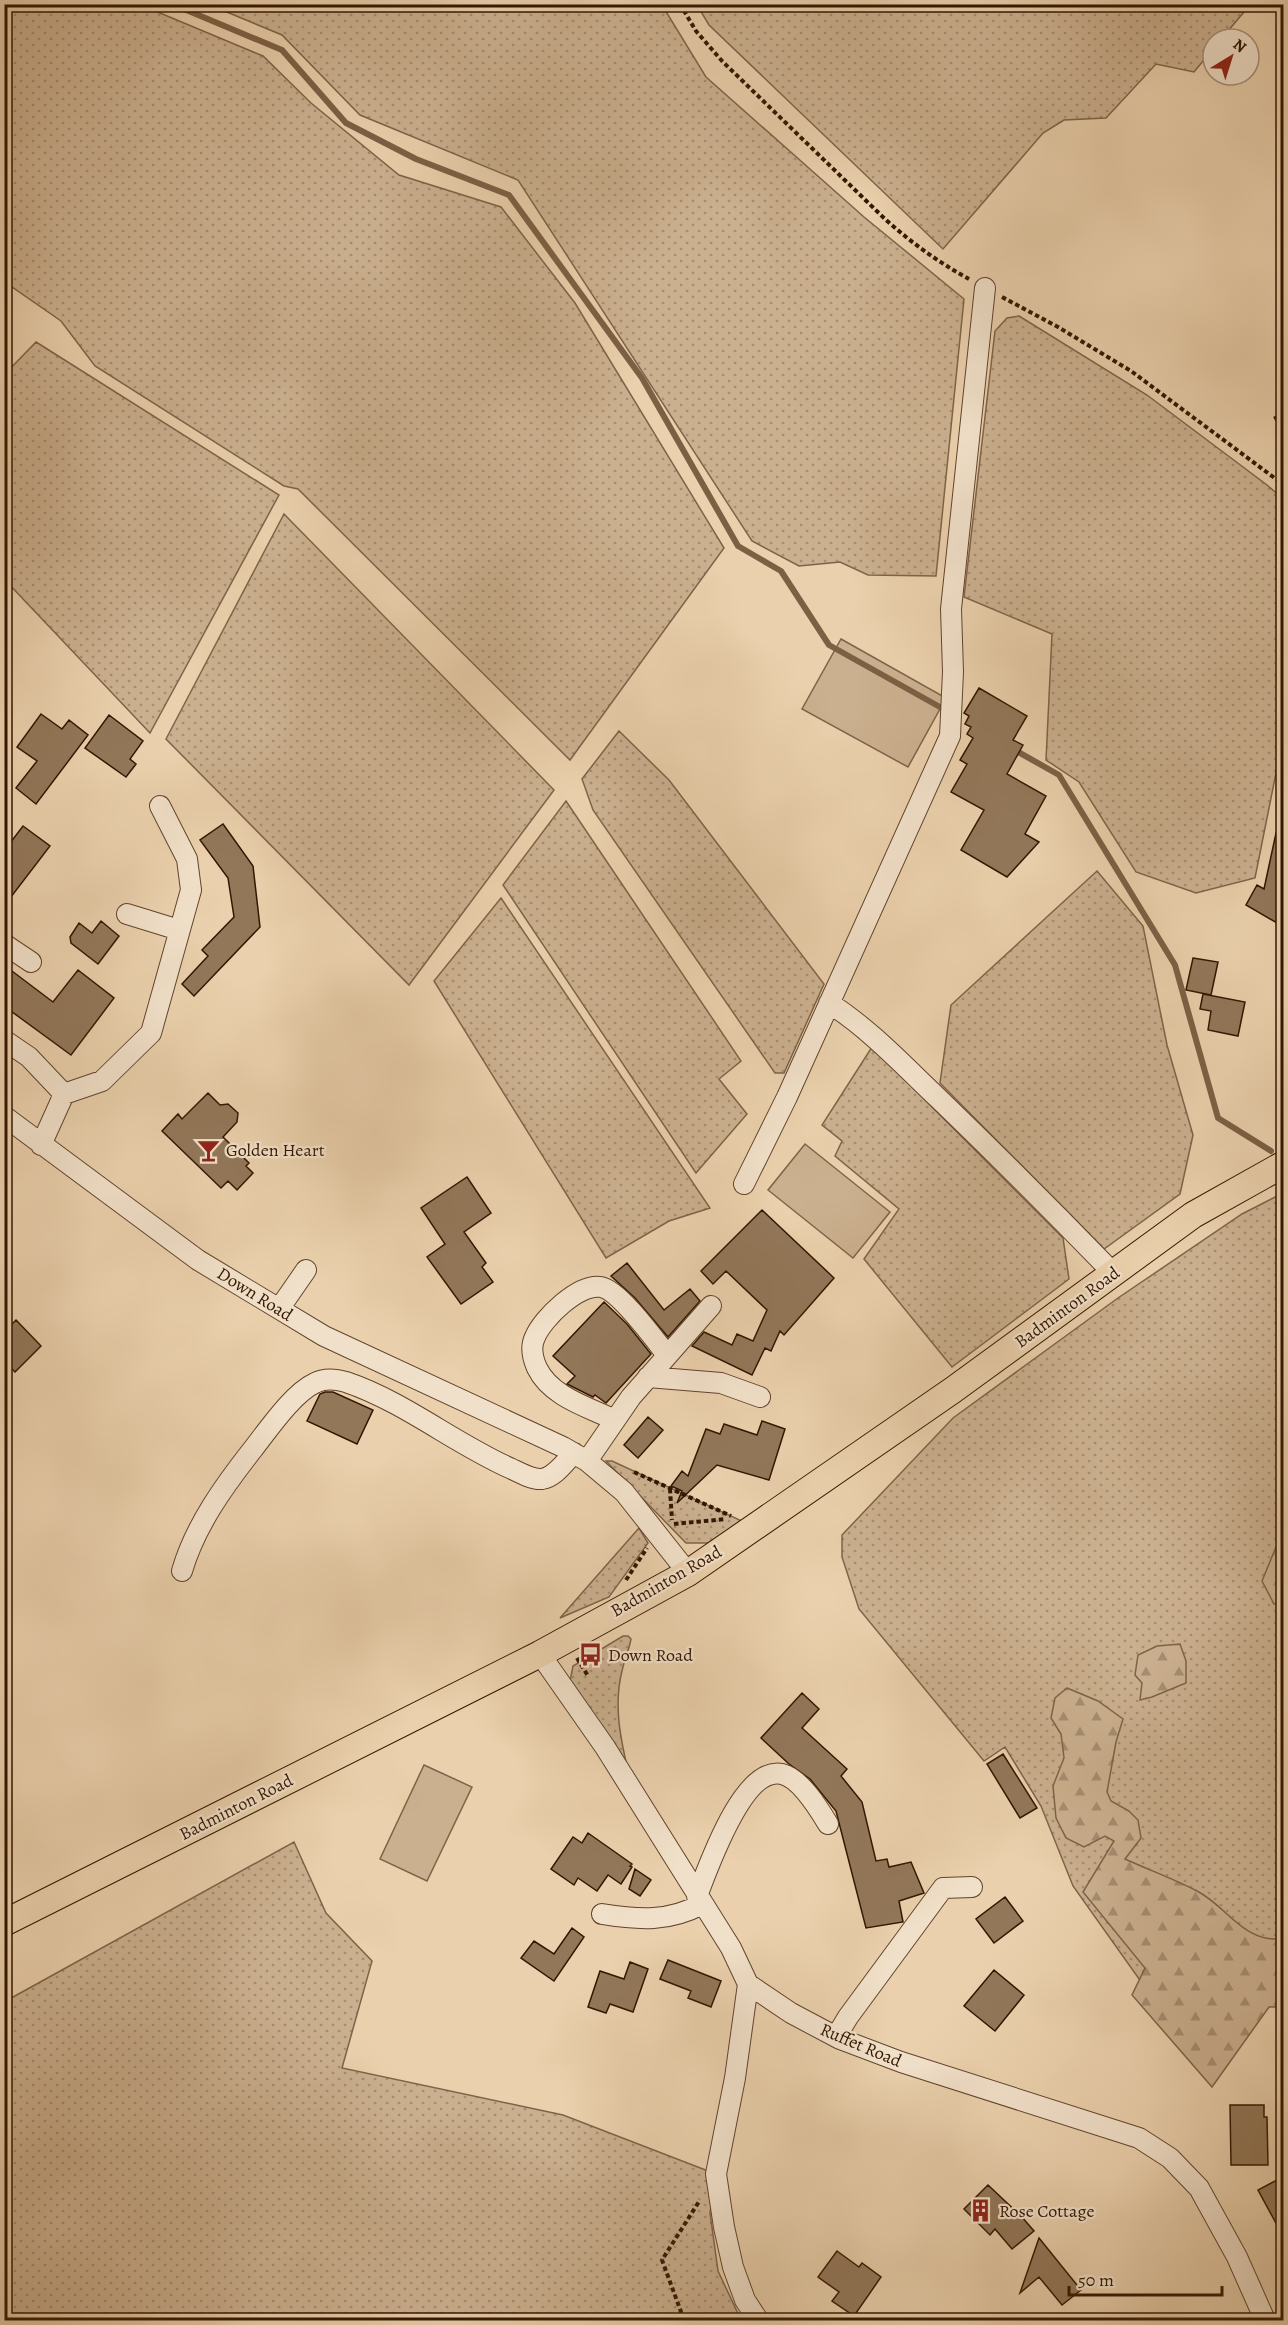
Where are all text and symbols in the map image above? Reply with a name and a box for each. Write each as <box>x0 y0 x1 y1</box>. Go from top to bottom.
north arrow <box>1201 27 1261 87</box>
text: N <box>1228 34 1251 58</box>
bar icon: Golden Heart <box>195 1137 221 1163</box>
place label: Golden Heart <box>226 1138 325 1162</box>
street label: Down Road <box>213 1261 298 1327</box>
street label: Badminton Road <box>1010 1261 1125 1353</box>
street label: Badminton Road <box>606 1539 726 1623</box>
bus stop icon: Down Road <box>577 1642 603 1668</box>
place label: Down Road <box>608 1643 693 1667</box>
street label: Badminton Road <box>175 1768 297 1846</box>
street label: Ruffet Road <box>817 2017 906 2073</box>
building icon: Rose Cottage <box>968 2198 994 2224</box>
place label: Rose Cottage <box>999 2199 1095 2223</box>
scale bar <box>1069 2259 1222 2297</box>
text: 50 m <box>1078 2268 1114 2292</box>

